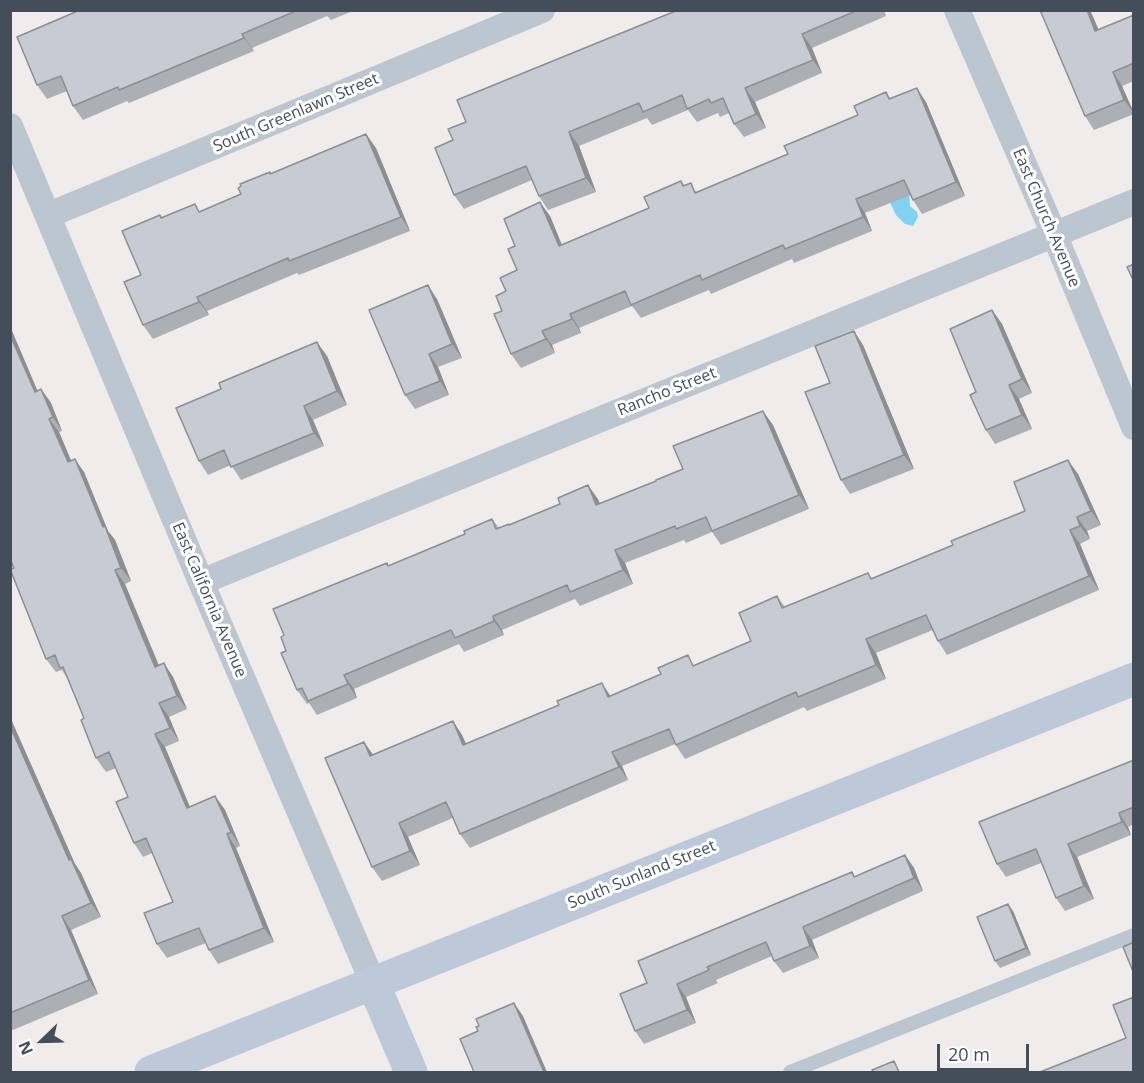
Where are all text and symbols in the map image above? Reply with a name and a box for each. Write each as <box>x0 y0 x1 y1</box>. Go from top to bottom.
street label: South Greenlawn Street <box>210 69 382 157</box>
street label: East Church Avenue <box>1008 146 1084 290</box>
street label: Rancho Street <box>615 364 719 420</box>
street label: East California Avenue <box>168 520 250 680</box>
street label: South Sunland Street <box>565 837 719 913</box>
north arrow <box>12 1011 72 1071</box>
scale bar <box>940 1032 1032 1070</box>
text: N <box>13 1038 38 1058</box>
text: 20 m <box>948 1042 990 1066</box>

